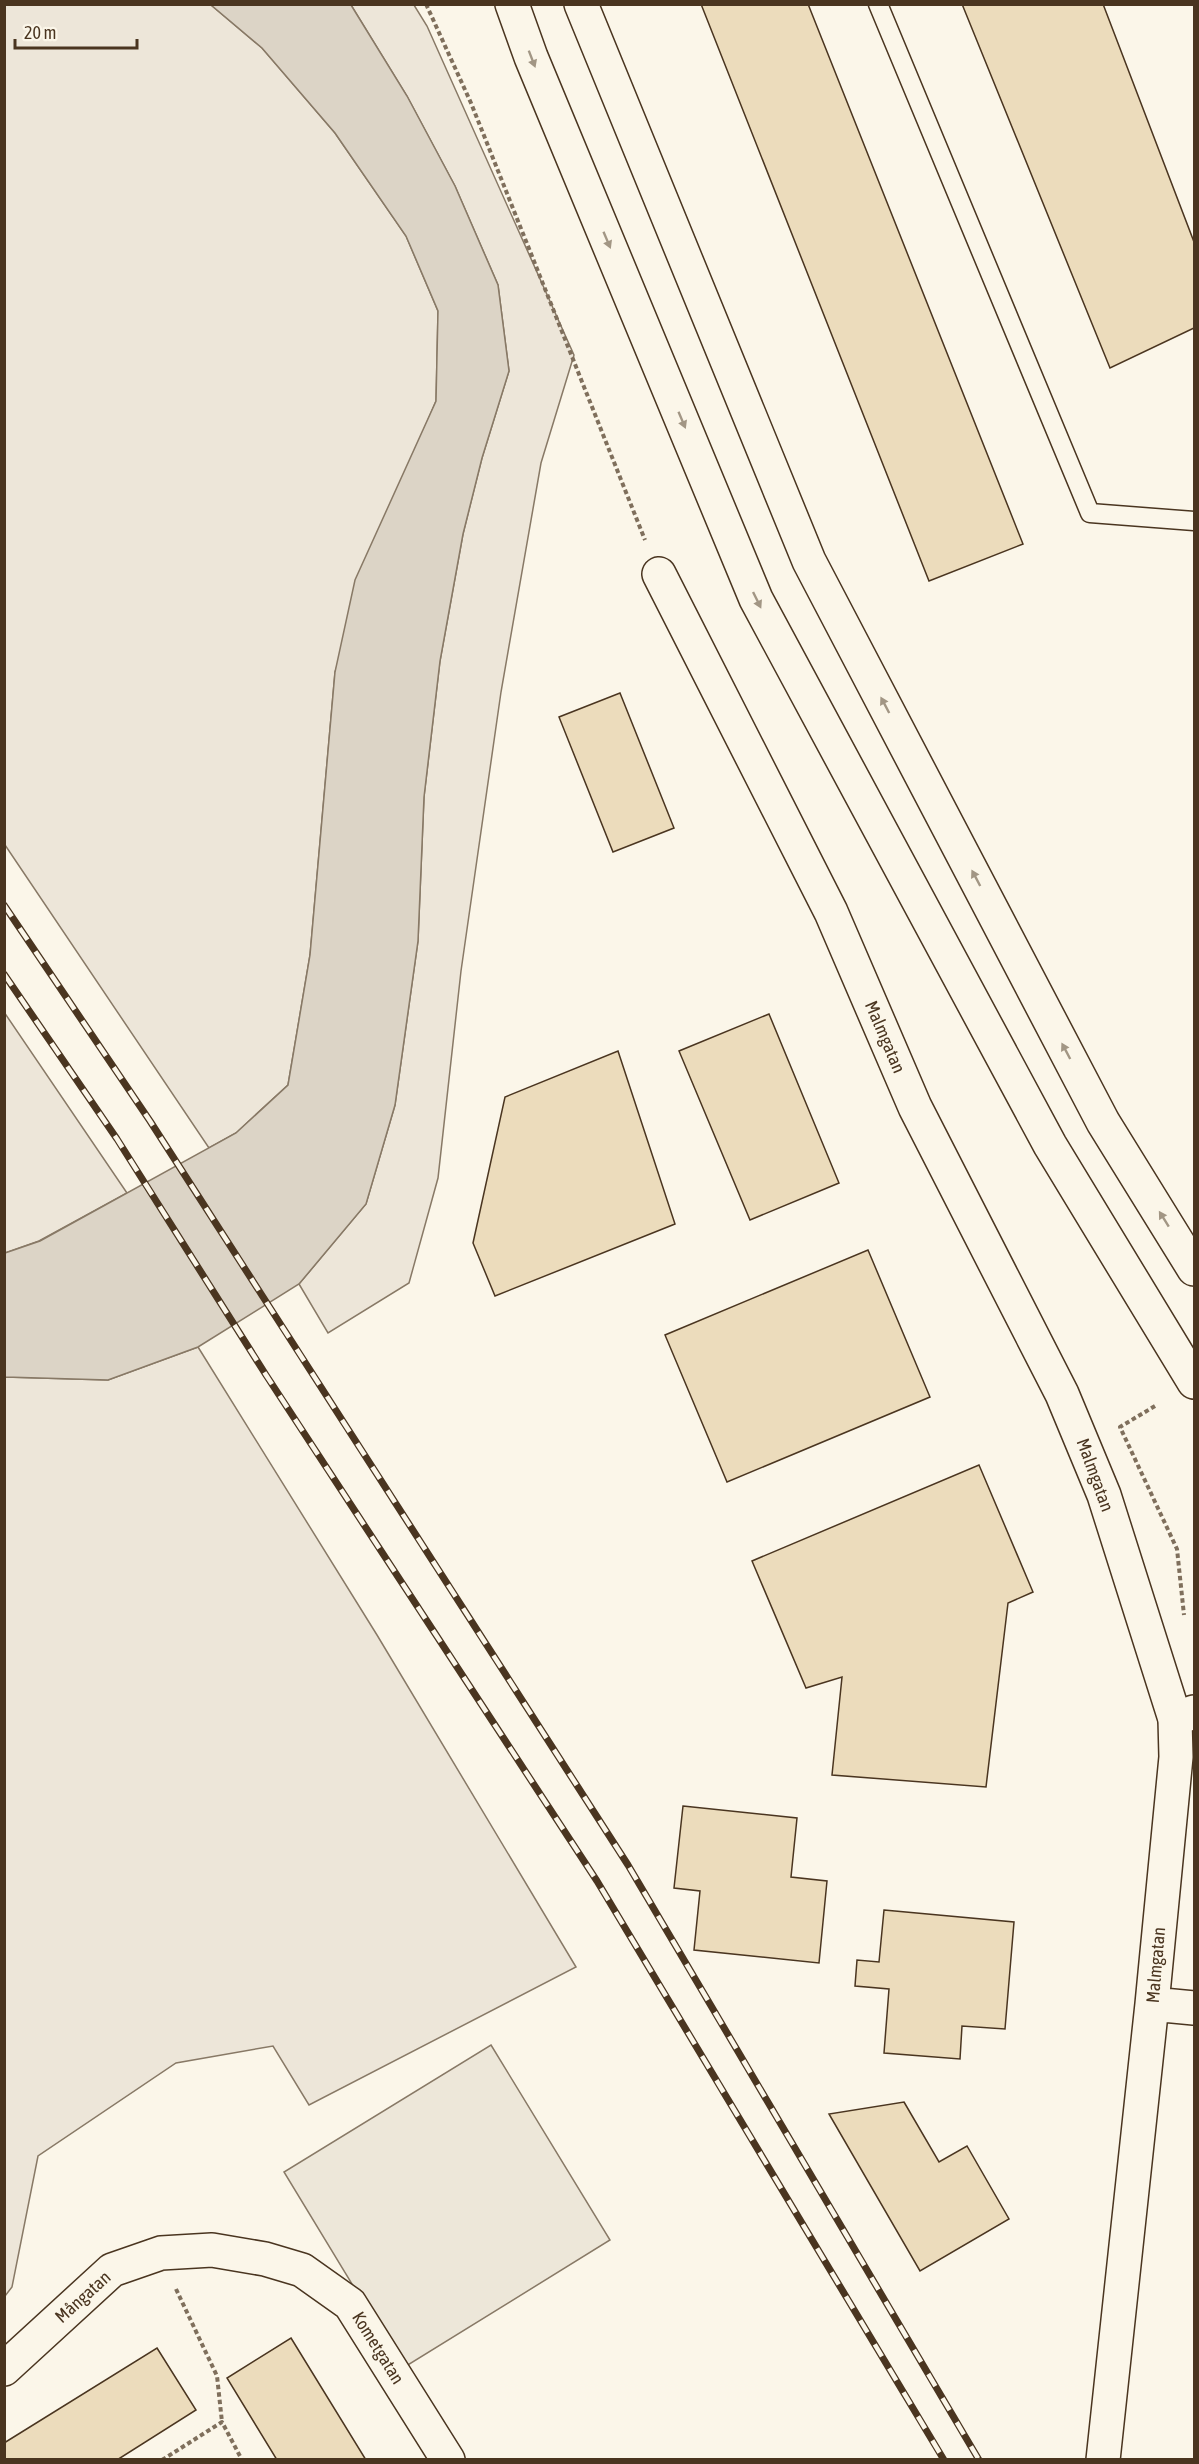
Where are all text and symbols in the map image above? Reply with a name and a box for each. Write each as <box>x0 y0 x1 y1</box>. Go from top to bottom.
scale bar <box>15 12 136 50</box>
text: 20 m <box>24 22 56 43</box>
one-way arrow <box>527 51 537 69</box>
one-way arrow <box>602 231 612 249</box>
one-way arrow <box>677 411 687 429</box>
one-way arrow <box>752 591 761 608</box>
one-way arrow <box>880 697 890 714</box>
one-way arrow <box>971 869 981 887</box>
street label: Malmgatan <box>861 998 910 1076</box>
one-way arrow <box>1061 1042 1071 1059</box>
one-way arrow <box>1158 1211 1169 1228</box>
street label: Malmgatan <box>1073 1435 1118 1514</box>
street label: Malmgatan <box>1142 1926 1169 2004</box>
street label: Mångatan <box>51 2266 115 2327</box>
street label: Kometgatan <box>348 2308 409 2388</box>

